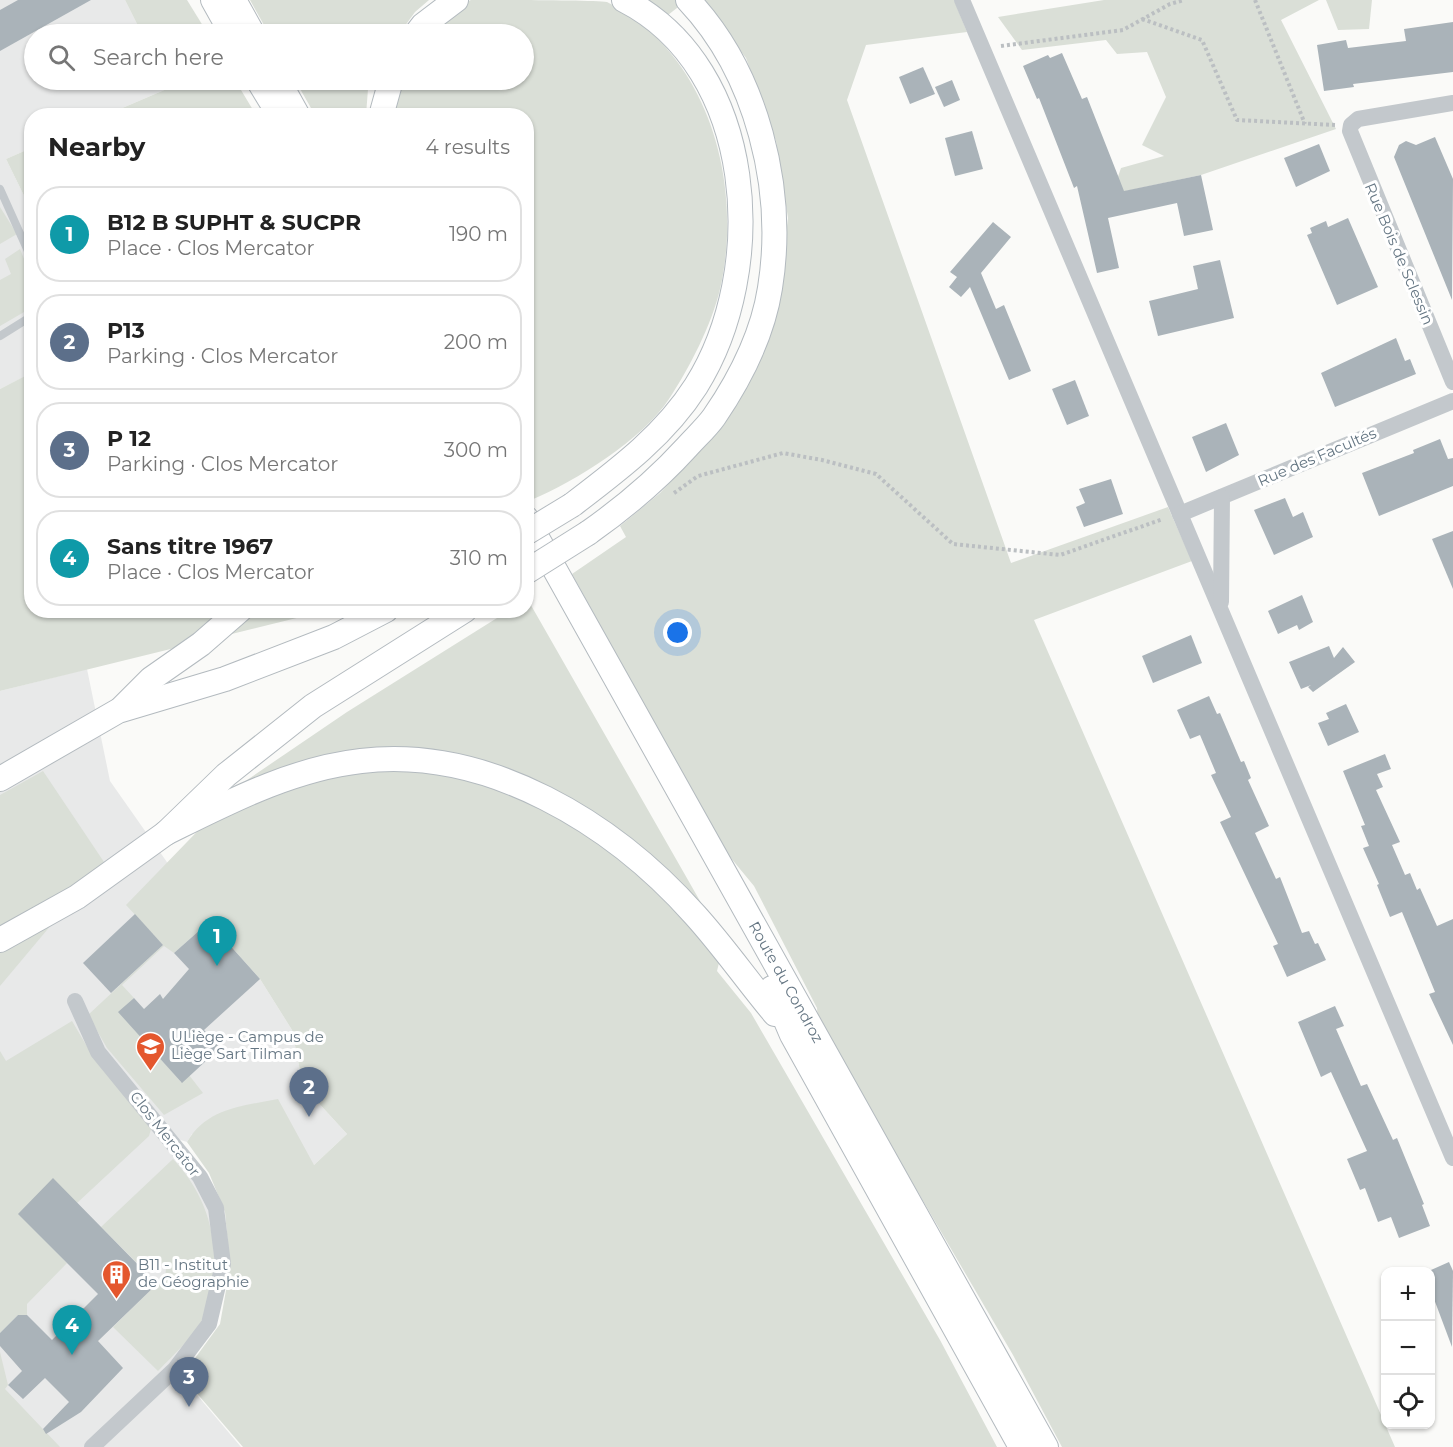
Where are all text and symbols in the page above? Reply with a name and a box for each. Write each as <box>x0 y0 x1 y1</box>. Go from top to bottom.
search box <box>24 24 534 90</box>
icon: search <box>45 41 78 74</box>
text: Search here <box>93 44 224 71</box>
text: Nearby <box>48 131 145 163</box>
text: 4 results <box>425 135 510 159</box>
street label: Rue Bois de Sclessin <box>1361 180 1438 328</box>
text: B12 B SUPHT & SUCPR <box>107 209 361 236</box>
text: 1 <box>66 222 73 246</box>
text: 190 m <box>449 222 508 246</box>
text: Place · Clos Mercator <box>107 236 315 260</box>
text: P13 <box>107 317 145 344</box>
text: 2 <box>64 330 75 354</box>
text: 200 m <box>444 330 508 354</box>
text: Parking · Clos Mercator <box>107 344 338 368</box>
street label: Rue des Facultés <box>1255 423 1379 490</box>
text: P 12 <box>107 425 151 452</box>
text: 3 <box>64 438 75 462</box>
text: 300 m <box>444 438 508 462</box>
text: Parking · Clos Mercator <box>107 452 338 476</box>
text: Sans titre 1967 <box>107 533 273 560</box>
text: 4 <box>63 546 76 570</box>
text: 310 m <box>450 546 508 570</box>
text: Place · Clos Mercator <box>107 560 315 584</box>
your location <box>663 618 692 647</box>
pin: 1 <box>198 916 236 966</box>
street label: Route du Condroz <box>745 918 828 1046</box>
place label: ULiège - Campus de Liège Sart Tilman <box>171 1027 324 1063</box>
school or university icon: ULiège - Campus de Liège Sart Tilman <box>134 1030 166 1072</box>
pin: 2 <box>290 1068 328 1117</box>
street label: Clos Mercator <box>126 1087 205 1180</box>
place label: B11 - Institut de Géographie <box>138 1255 249 1291</box>
building icon: B11 - Institut de Géographie <box>101 1258 133 1300</box>
map controls <box>1381 1267 1435 1429</box>
button: + <box>1381 1267 1435 1321</box>
pin: 4 <box>52 1306 92 1355</box>
button: − <box>1381 1321 1435 1375</box>
pin: 3 <box>170 1358 208 1407</box>
button: locate <box>1381 1375 1435 1429</box>

